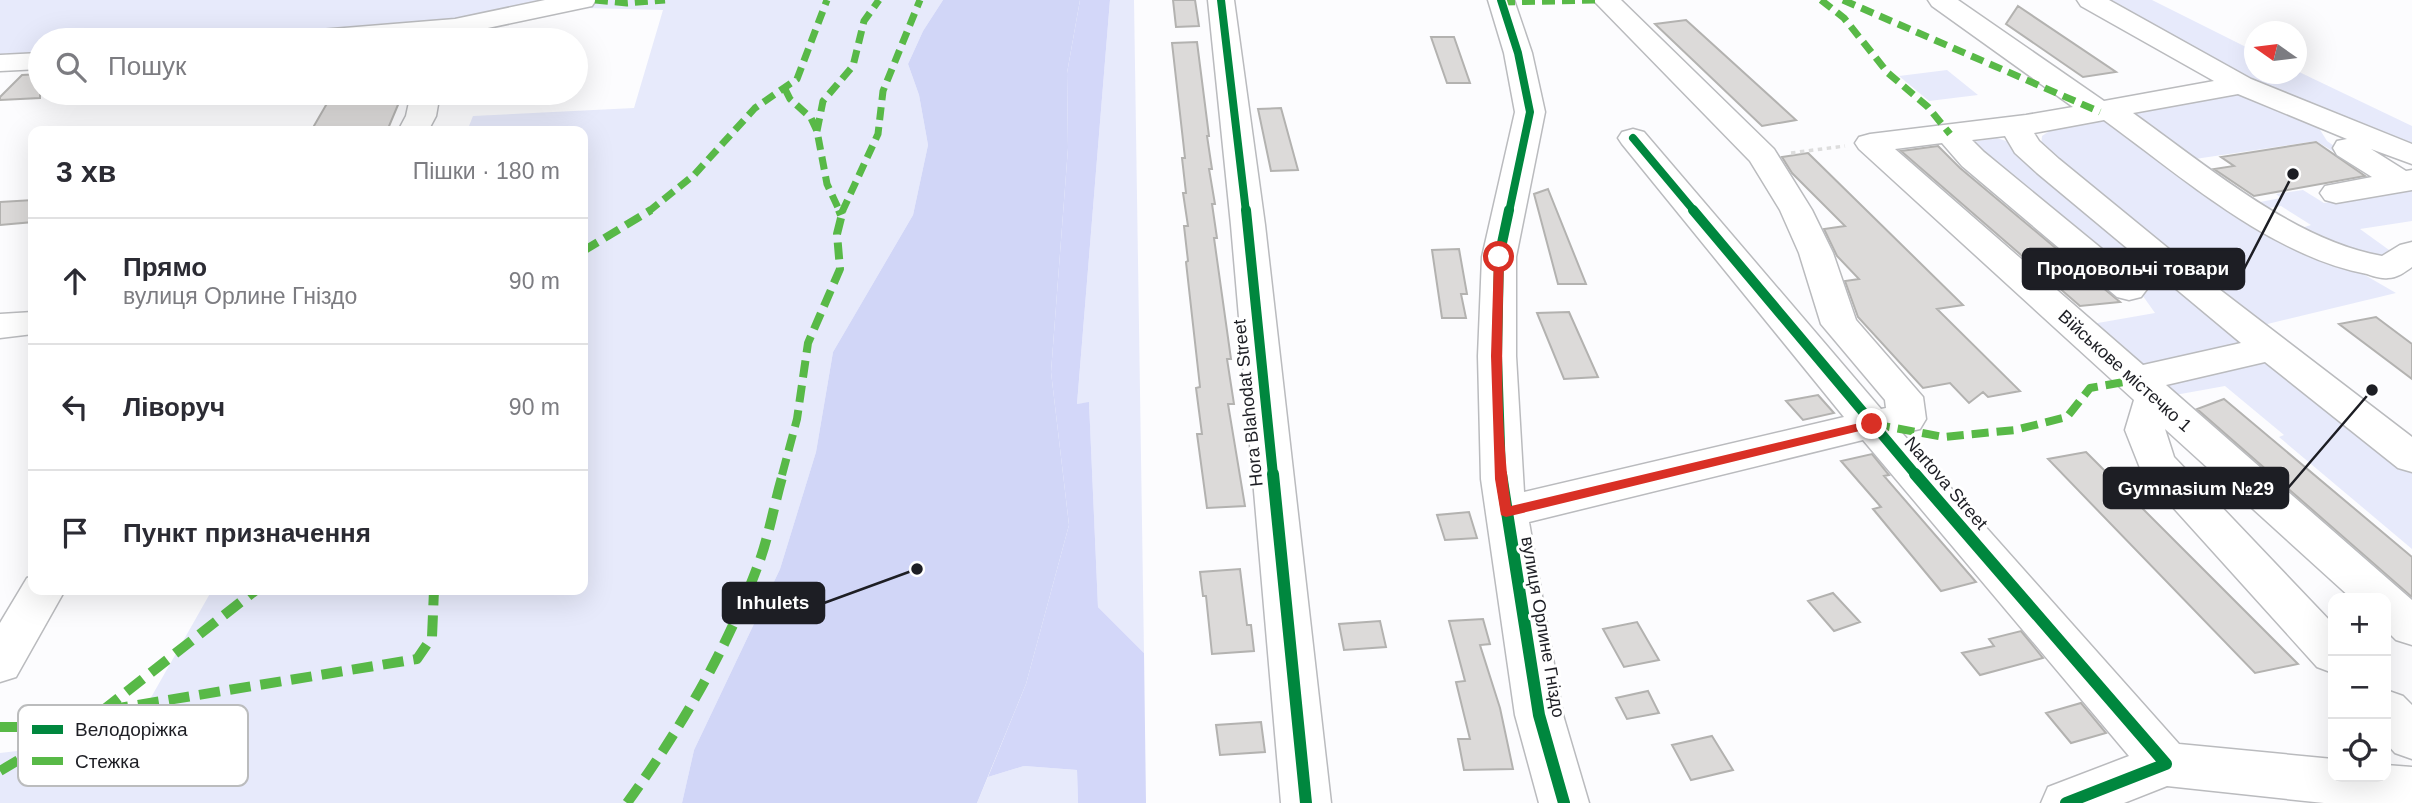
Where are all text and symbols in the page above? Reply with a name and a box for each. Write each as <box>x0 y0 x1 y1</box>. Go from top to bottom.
north arrow <box>2244 21 2307 84</box>
search box <box>28 28 588 105</box>
icon: search <box>52 48 90 86</box>
text: Пошук <box>108 51 186 81</box>
text: 3 хв <box>56 155 116 188</box>
text: Пішки · 180 m <box>413 158 560 184</box>
route start <box>1483 241 1514 272</box>
callout: Продовольчі товари <box>2023 249 2244 289</box>
text: Прямо <box>123 252 207 282</box>
text: Продовольчі товари <box>2037 258 2229 279</box>
icon: ahead <box>56 262 94 300</box>
text: 90 m <box>509 268 560 294</box>
text: вулиця Орлине Гніздо <box>123 283 357 309</box>
street label: Військове містечко 1 <box>2054 306 2196 436</box>
street label: Hora Blahodat Street <box>1229 318 1267 488</box>
icon: left <box>56 388 94 426</box>
text: Ліворуч <box>123 392 225 422</box>
text: 90 m <box>509 394 560 420</box>
route end <box>1856 408 1887 439</box>
street label: Nartova Street <box>1900 433 1992 533</box>
callout: Gymnasium №29 <box>2104 468 2288 508</box>
text: Gymnasium №29 <box>2118 478 2274 499</box>
icon: arrive <box>56 514 94 552</box>
text: Пункт призначення <box>123 518 371 548</box>
street label: вулиця Орлине Гніздо <box>1517 535 1569 719</box>
callout: Inhulets <box>723 583 824 623</box>
text: Inhulets <box>737 592 809 613</box>
map controls <box>2328 593 2391 782</box>
button: + <box>2328 593 2391 656</box>
button: − <box>2328 656 2391 719</box>
legend <box>18 705 248 786</box>
text: Велодоріжка <box>75 719 188 740</box>
button: locate <box>2328 719 2391 782</box>
text: Стежка <box>75 751 140 772</box>

